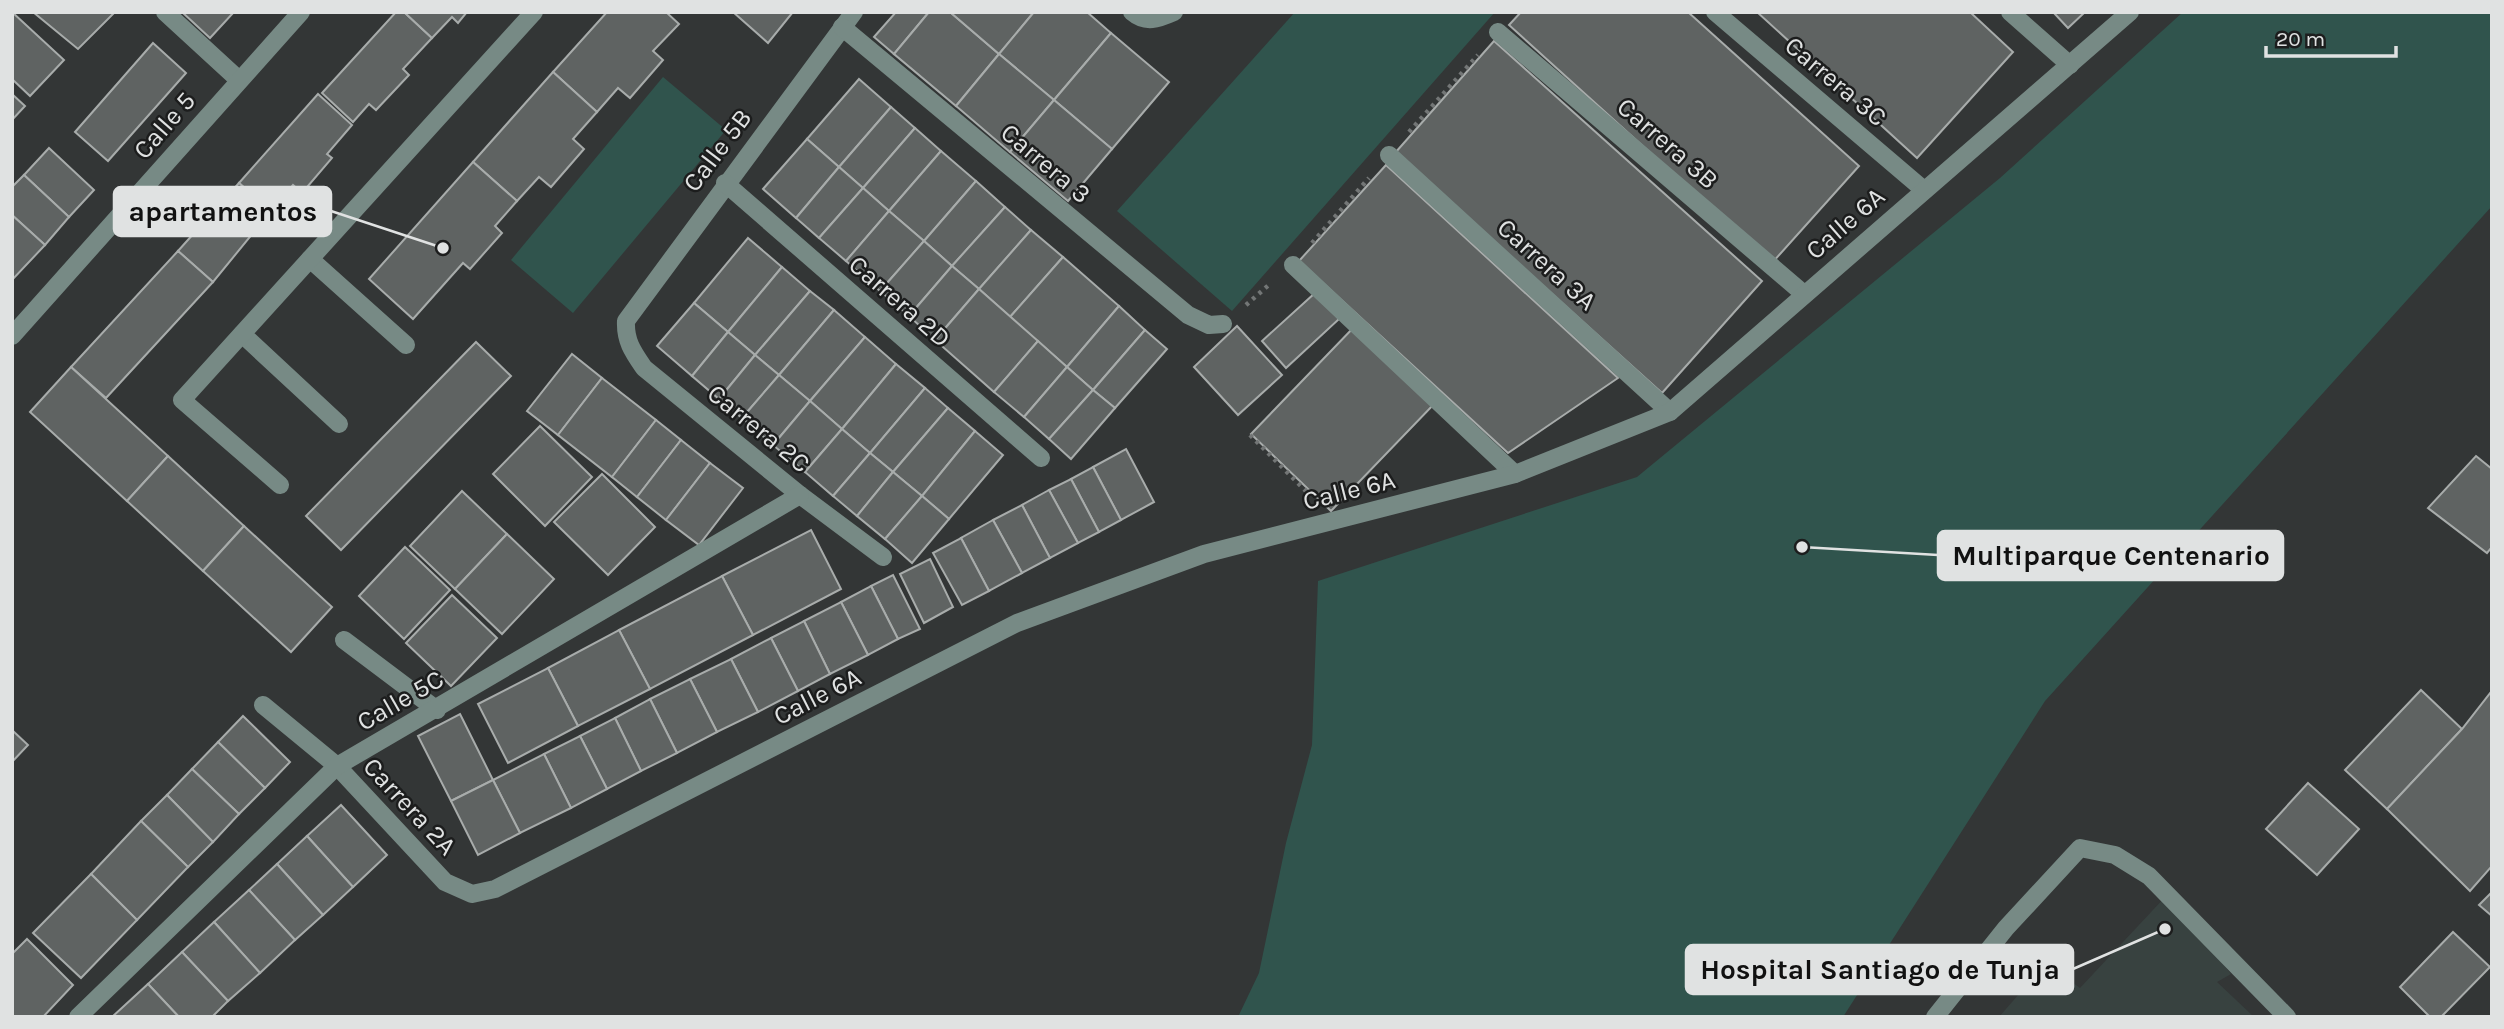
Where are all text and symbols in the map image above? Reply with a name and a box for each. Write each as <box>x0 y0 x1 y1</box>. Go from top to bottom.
scale bar <box>2266 14 2396 58</box>
text: 20 m <box>2276 27 2325 51</box>
street label: Carrera 3C <box>1778 30 1893 133</box>
street label: Calle 5 <box>127 85 202 165</box>
street label: Carrera 3B <box>1611 91 1725 196</box>
street label: Calle 5B <box>676 103 758 198</box>
street label: Carrera 3 <box>994 117 1097 210</box>
street label: Calle 6A <box>1800 181 1891 266</box>
callout: apartamentos <box>114 187 331 236</box>
text: apartamentos <box>129 195 317 228</box>
street label: Carrera 3A <box>1491 212 1603 317</box>
street label: Carrera 2D <box>843 249 957 354</box>
street label: Carrera 2C <box>701 378 816 479</box>
street label: Calle 6A <box>1300 464 1399 517</box>
callout: Multiparque Centenario <box>1938 531 2283 580</box>
text: Multiparque Centenario <box>1952 539 2270 572</box>
street label: Calle 6A <box>768 661 866 732</box>
street label: Calle 5C <box>351 663 449 738</box>
street label: Carrera 2A <box>357 751 463 862</box>
callout: Hospital Santiago de Tunja <box>1686 945 2073 994</box>
text: Hospital Santiago de Tunja <box>1700 953 2060 986</box>

